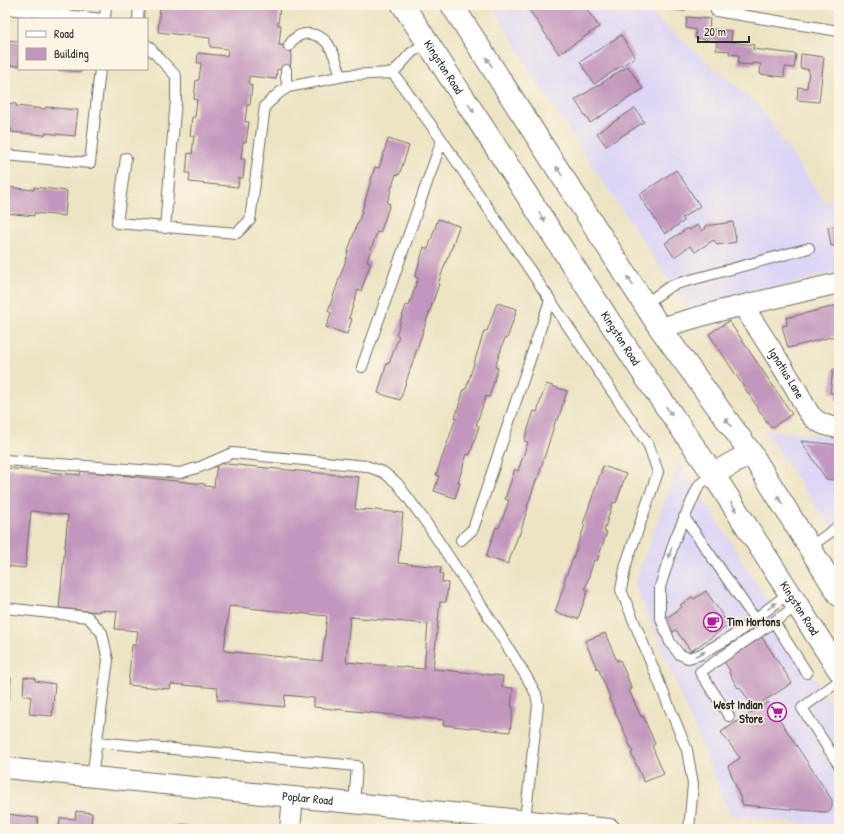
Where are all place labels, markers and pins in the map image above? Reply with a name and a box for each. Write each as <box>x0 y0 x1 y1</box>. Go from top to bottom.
cafe icon: Tim Hortons <box>702 611 724 633</box>
place label: Tim Hortons <box>726 613 781 630</box>
place label: West Indian Store <box>714 696 764 727</box>
supermarket icon: West Indian Store <box>766 701 788 723</box>

